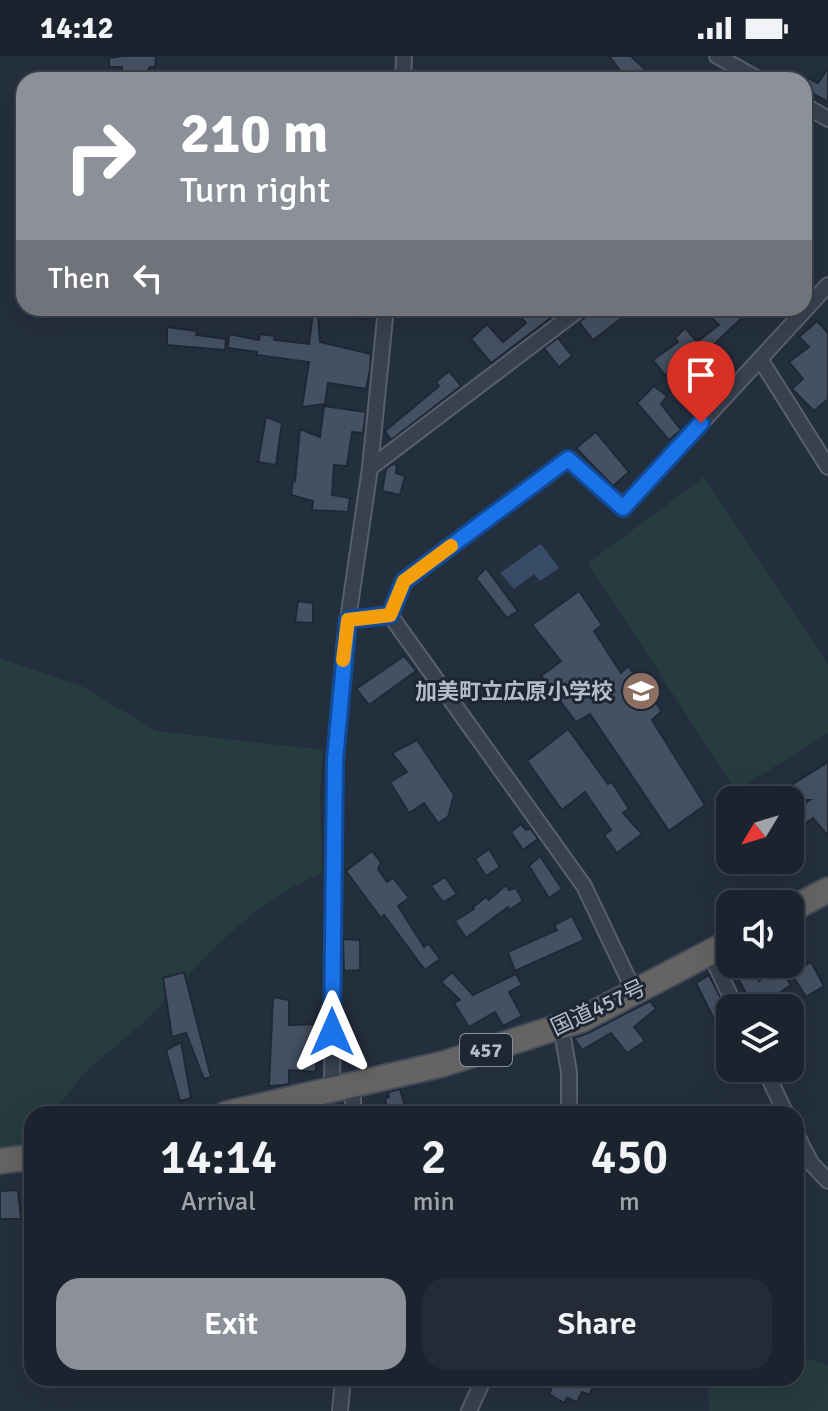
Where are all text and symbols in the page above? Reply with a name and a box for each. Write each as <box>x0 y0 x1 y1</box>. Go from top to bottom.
text: 14:12 <box>40 10 114 47</box>
text: 210 m <box>180 99 328 168</box>
icon: right <box>48 104 152 208</box>
text: Turn right <box>180 168 330 213</box>
icon: left <box>126 256 170 300</box>
text: Then <box>48 260 110 297</box>
pin <box>667 341 735 423</box>
icon: arrive <box>679 353 723 397</box>
school or university icon: 加美町立広原小学校 <box>620 670 662 712</box>
place label: 加美町立広原小学校 <box>415 678 613 705</box>
north arrow <box>716 786 804 874</box>
map controls <box>716 786 804 1082</box>
button: sound <box>716 890 804 978</box>
street label: 国道457号 <box>546 974 650 1041</box>
position arrow <box>290 990 374 1074</box>
button: layers <box>716 994 804 1082</box>
road number: 457 <box>460 1034 512 1066</box>
text: 14:14 <box>160 1128 277 1187</box>
text: 2 <box>421 1128 447 1187</box>
text: 450 <box>590 1128 668 1187</box>
text: Arrival <box>181 1186 256 1218</box>
text: min <box>413 1186 455 1218</box>
text: m <box>619 1186 640 1218</box>
button: Exit <box>56 1278 406 1370</box>
button: Share <box>422 1278 772 1370</box>

